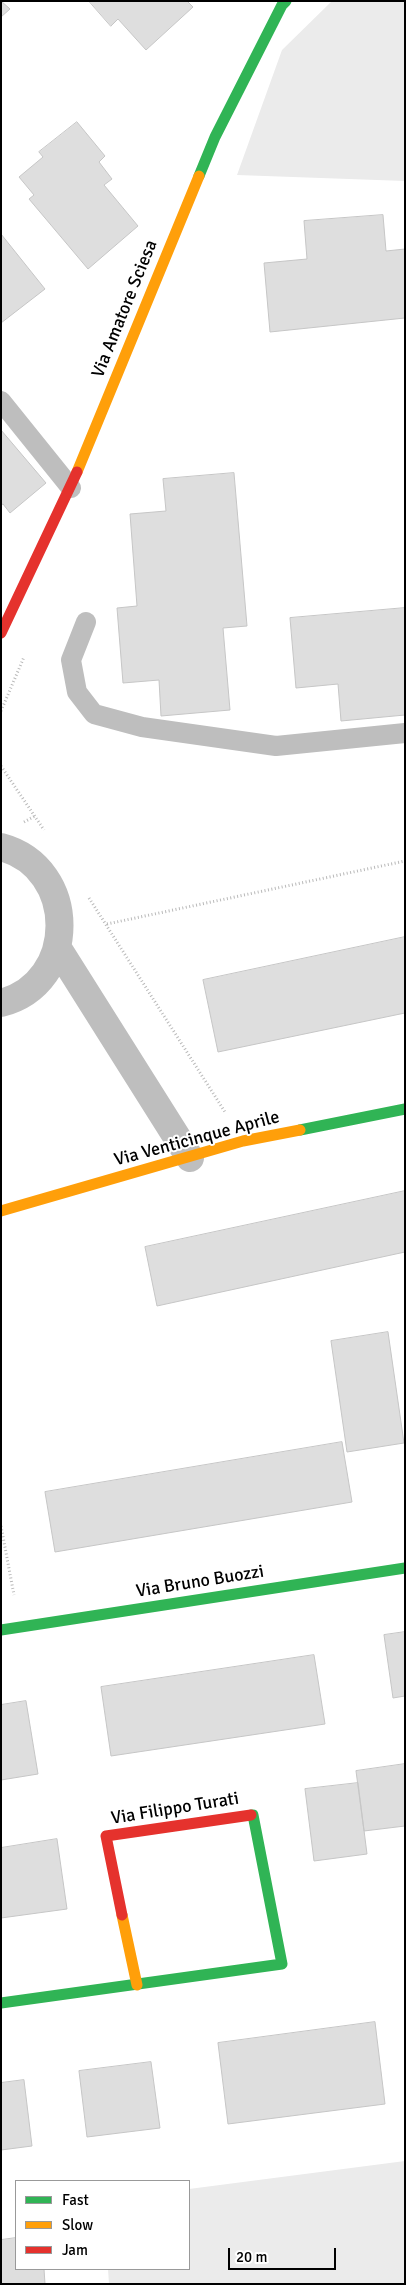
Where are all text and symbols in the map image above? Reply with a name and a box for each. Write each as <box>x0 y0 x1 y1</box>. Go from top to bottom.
street label: Via Amatore Sciesa <box>87 237 163 381</box>
street label: Via Venticinque Aprile <box>112 1107 282 1171</box>
street label: Via Bruno Buozzi <box>134 1561 266 1603</box>
street label: Via Filippo Turati <box>110 1788 240 1830</box>
legend <box>15 2180 190 2270</box>
text: Fast <box>62 2191 89 2209</box>
text: Slow <box>62 2216 93 2234</box>
scale bar <box>231 2238 338 2270</box>
text: Jam <box>62 2241 88 2259</box>
text: 20 m <box>236 2248 267 2266</box>

